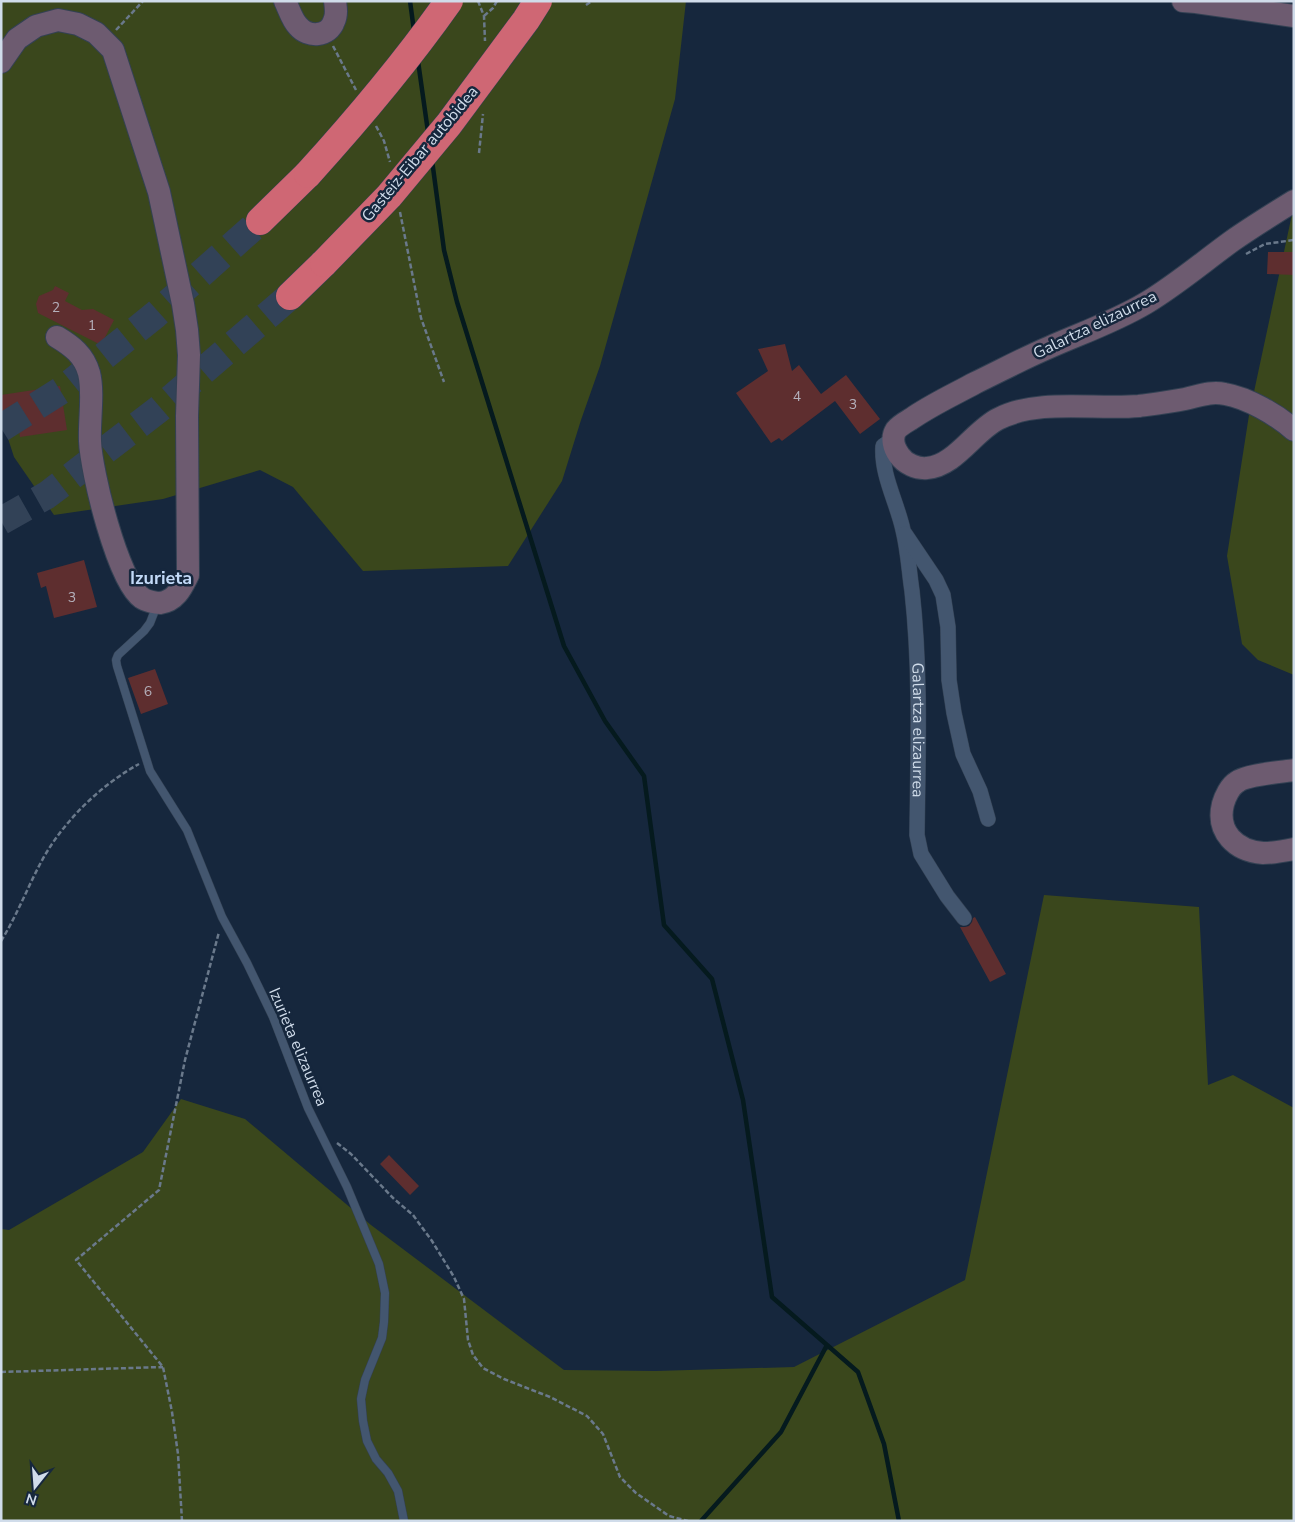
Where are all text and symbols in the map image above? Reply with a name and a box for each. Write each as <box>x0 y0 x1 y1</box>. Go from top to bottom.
street label: Gasteiz-Eibar autobidea <box>357 81 483 227</box>
street label: Galartza elizaurrea <box>1029 286 1161 364</box>
house number: 2 <box>52 298 60 317</box>
house number: 1 <box>88 316 96 335</box>
house number: 4 <box>793 387 801 406</box>
house number: 3 <box>849 395 857 414</box>
district label: Izurieta <box>130 566 192 590</box>
house number: 3 <box>68 588 76 607</box>
street label: Galartza elizaurrea <box>906 662 929 798</box>
house number: 6 <box>144 682 152 701</box>
street label: Izurieta elizaurrea <box>263 984 333 1110</box>
north arrow <box>10 1462 60 1512</box>
text: N <box>24 1488 39 1510</box>

